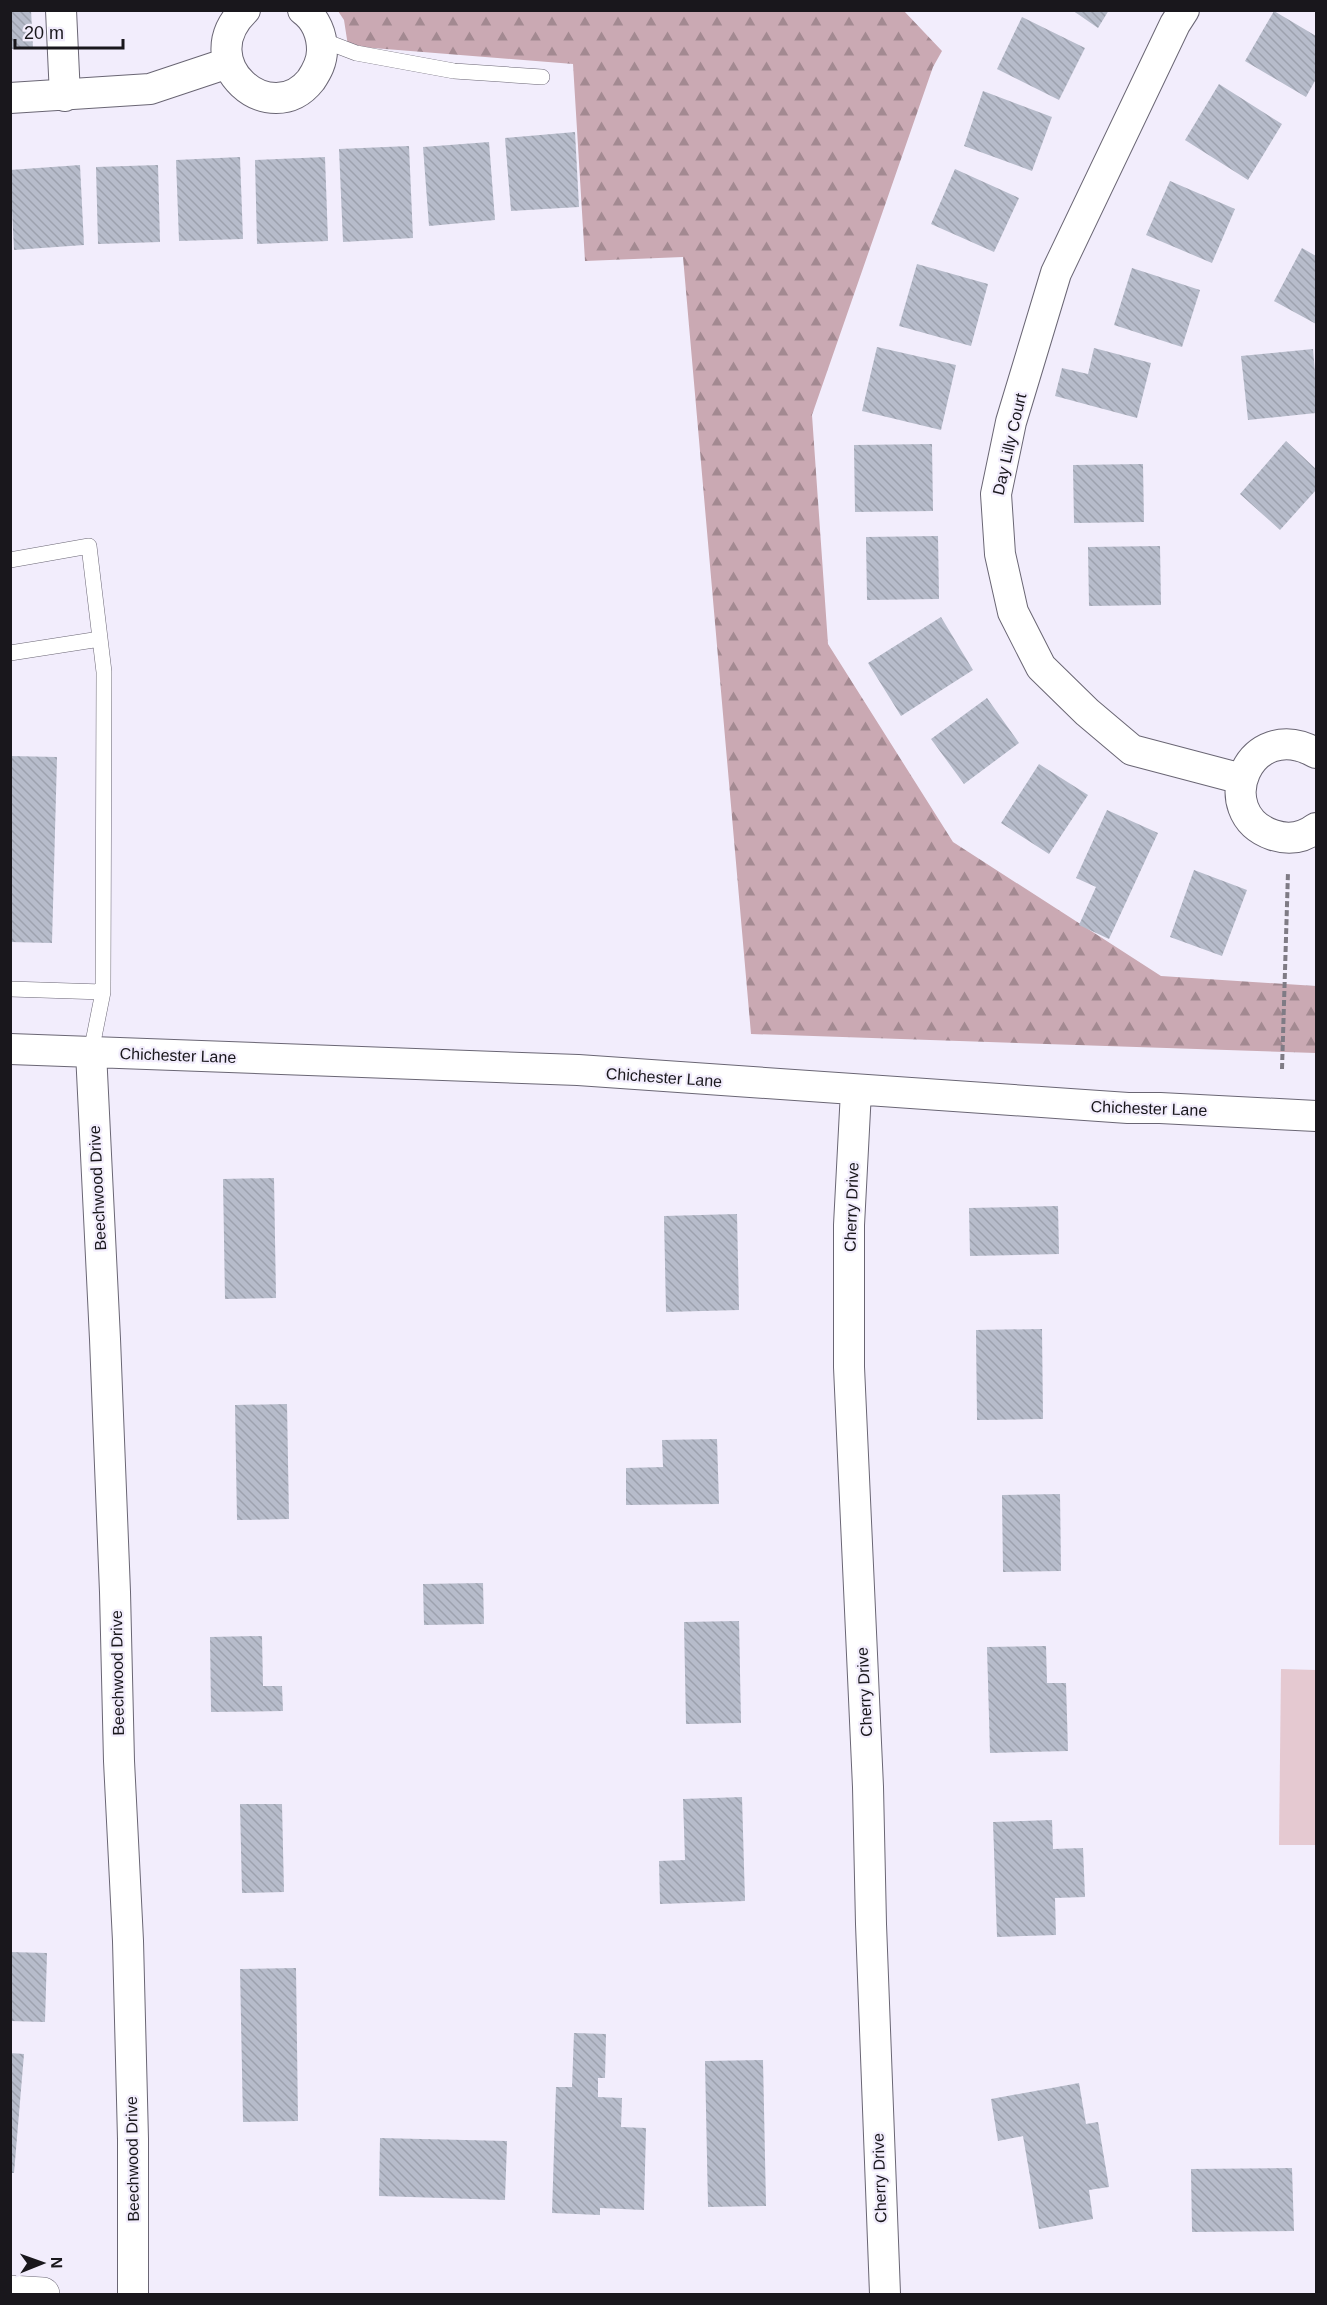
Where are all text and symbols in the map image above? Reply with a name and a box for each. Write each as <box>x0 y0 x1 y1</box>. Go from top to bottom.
scale bar <box>15 12 123 50</box>
text: 20 m <box>24 23 64 43</box>
street label: Day Lilly Court <box>990 391 1030 497</box>
street label: Chichester Lane <box>119 1045 237 1066</box>
street label: Chichester Lane <box>605 1065 723 1090</box>
street label: Chichester Lane <box>1090 1098 1208 1119</box>
street label: Beechwood Drive <box>86 1125 109 1251</box>
street label: Cherry Drive <box>841 1162 862 1252</box>
street label: Beechwood Drive <box>108 1610 127 1736</box>
street label: Cherry Drive <box>854 1647 875 1737</box>
street label: Beechwood Drive <box>123 2096 142 2222</box>
street label: Cherry Drive <box>869 2133 890 2223</box>
north arrow <box>12 2233 72 2293</box>
text: N <box>48 2257 65 2269</box>

